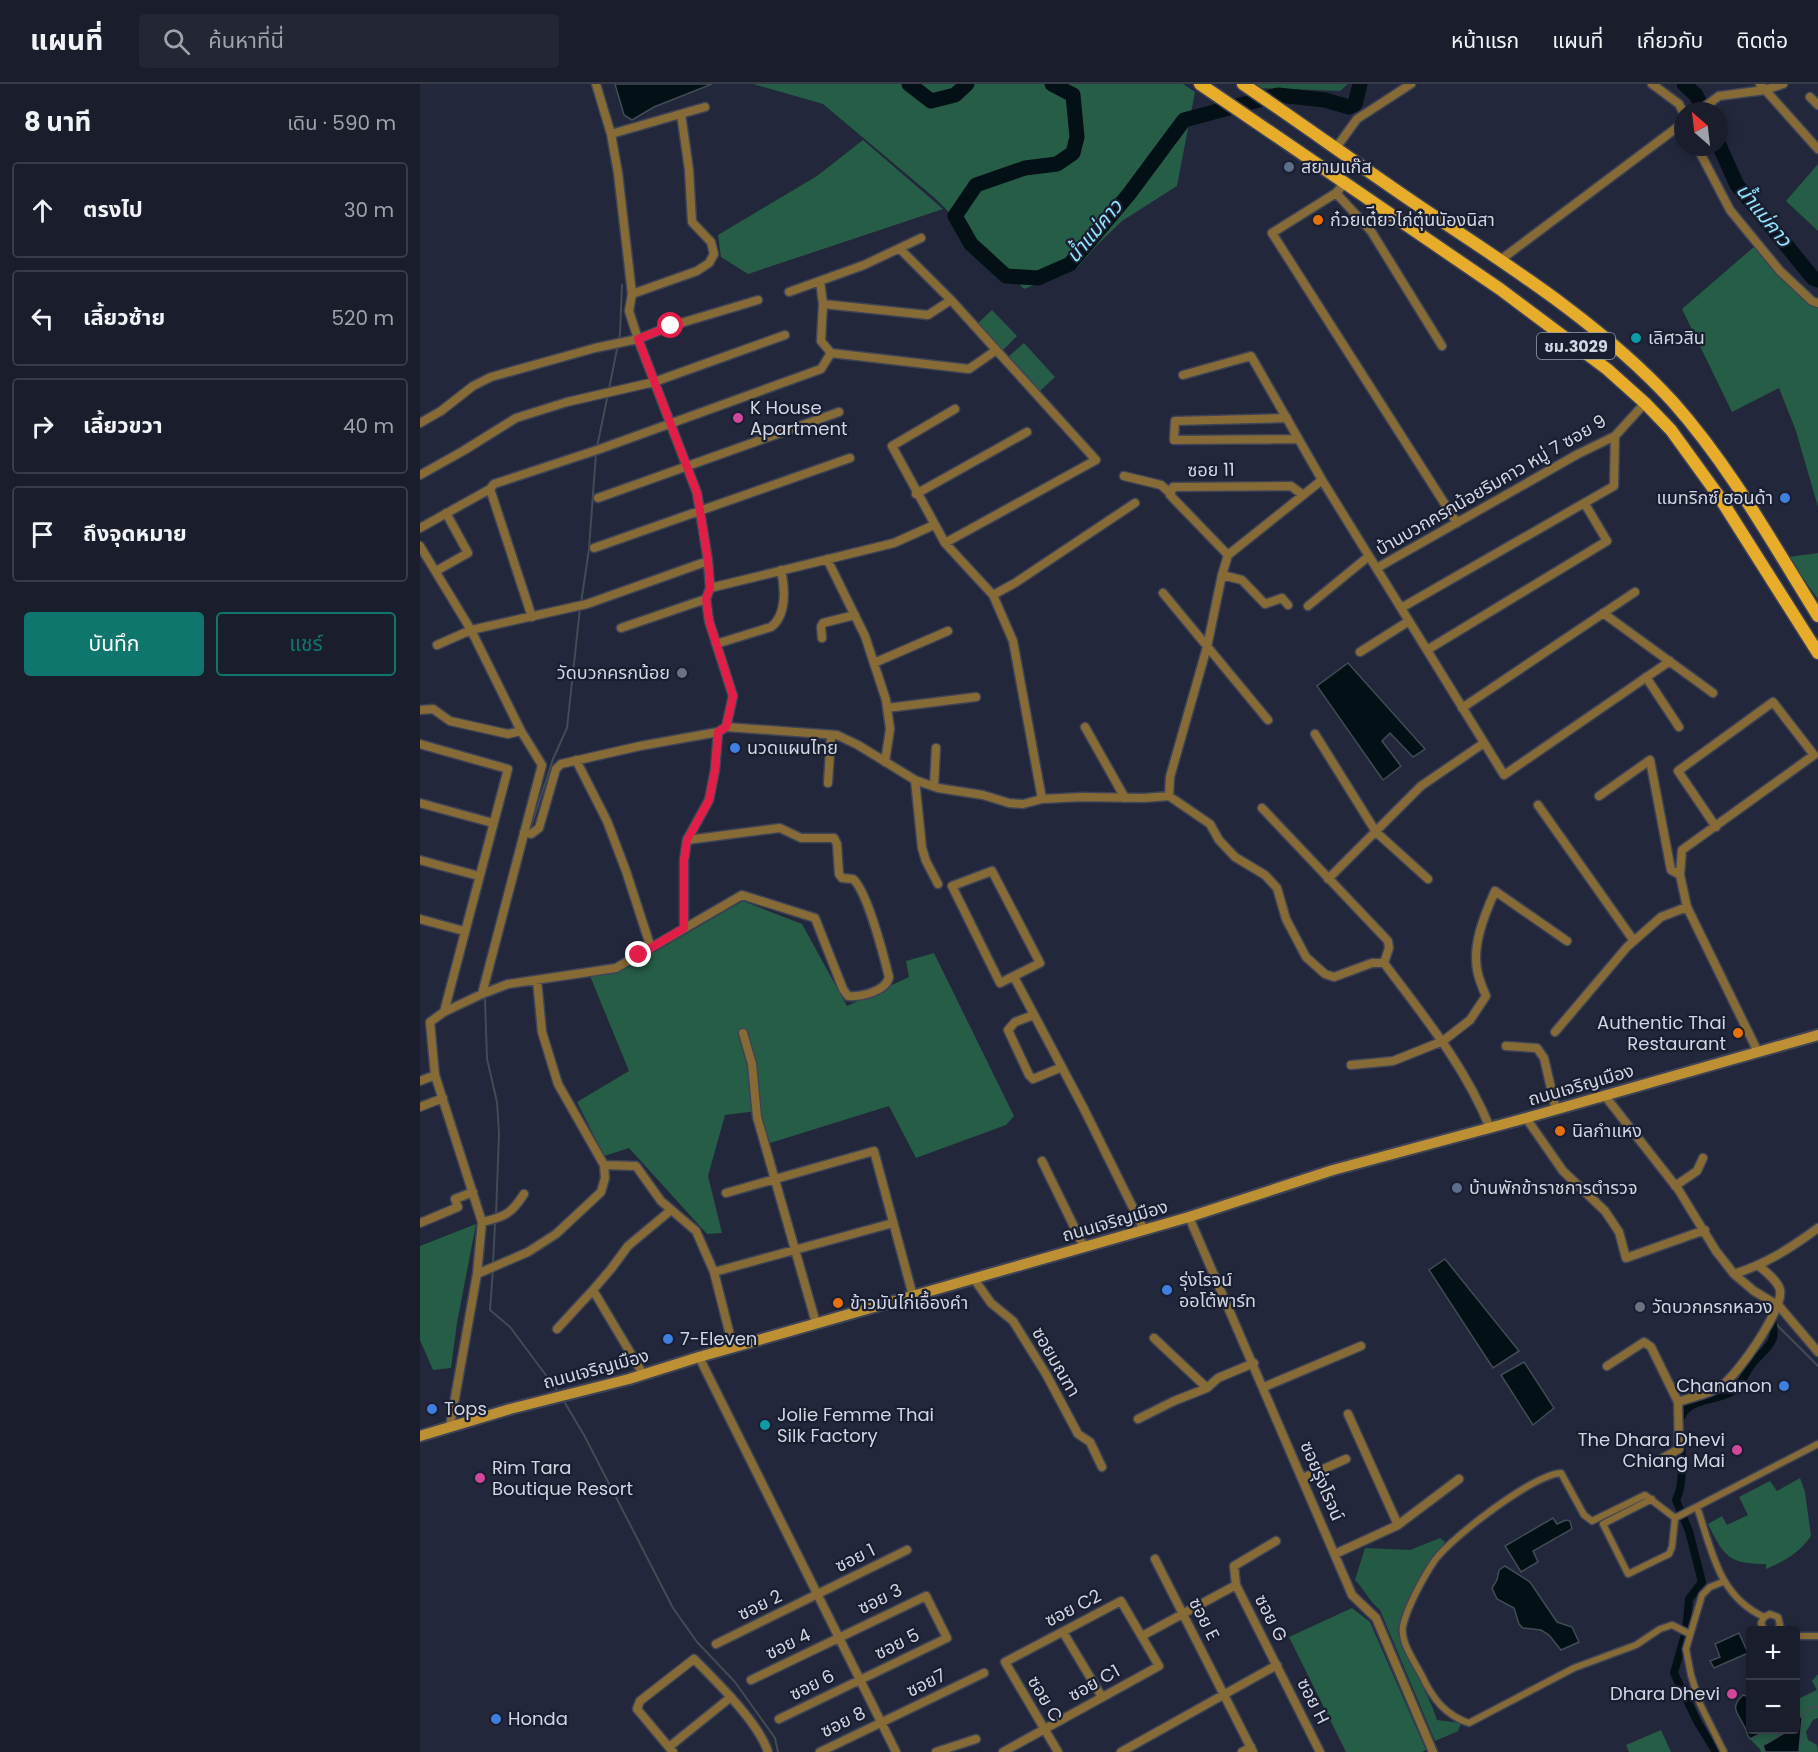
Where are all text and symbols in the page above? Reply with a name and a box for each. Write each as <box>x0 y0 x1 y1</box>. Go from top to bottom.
search box <box>139 14 559 68</box>
text: แผนที่ <box>30 21 103 60</box>
icon: search <box>160 25 193 58</box>
text: ค้นหาที่นี่ <box>208 25 284 56</box>
text: หน้าแรก <box>1451 26 1519 55</box>
text: แผนที่ <box>1552 26 1603 55</box>
text: เกี่ยวกับ <box>1636 26 1703 55</box>
text: ติดต่อ <box>1736 26 1788 55</box>
north arrow <box>1674 102 1728 156</box>
text: 8 นาที <box>24 104 91 140</box>
text: เดิน · 590 m <box>287 109 396 137</box>
place label: สยามแก๊ส <box>1301 154 1372 179</box>
marker: สยามแก๊ส <box>1282 160 1296 174</box>
water label: น้ำแม่คาว <box>1730 177 1799 254</box>
water label: น้ำแม่คาว <box>1059 193 1129 268</box>
icon: ahead <box>26 194 59 227</box>
text: ตรงไป <box>83 194 143 225</box>
text: 30 m <box>344 196 394 224</box>
place label: ก๋วยเต๋ียวไก่ตุ๋นนัองนิสา <box>1330 205 1495 232</box>
marker: ก๋วยเต๋ียวไก่ตุ๋นนัองนิสา <box>1311 213 1325 227</box>
icon: left <box>26 302 59 335</box>
text: เลี้ยวซ้าย <box>83 302 165 333</box>
text: 520 m <box>331 304 394 332</box>
route start <box>657 312 683 338</box>
place label: เลิศวสิน <box>1648 325 1705 350</box>
marker: เลิศวสิน <box>1629 331 1643 345</box>
road number: ชม.3029 <box>1537 333 1615 359</box>
place label: K House Apartment <box>750 395 848 441</box>
street label: บ้านบวกครกน้อยริมคาว หมู่ 7 ซอย 9 <box>1371 408 1611 561</box>
icon: right <box>26 410 59 443</box>
text: เลี้ยวขวา <box>83 410 163 441</box>
marker: K House Apartment <box>731 411 745 425</box>
text: 40 m <box>343 412 394 440</box>
street label: ซอย 11 <box>1187 457 1235 482</box>
place label: แมทริกซ์ ฮอนด้า <box>1657 485 1773 510</box>
marker: แมทริกซ์ ฮอนด้า <box>1778 491 1792 505</box>
icon: arrive <box>26 518 59 551</box>
text: ถึงจุดหมาย <box>83 518 187 549</box>
button: บันทึก <box>24 612 204 676</box>
button: แชร์ <box>216 612 396 676</box>
place label: วัดบวกครกน้อย <box>557 660 670 685</box>
marker: วัดบวกครกน้อย <box>675 666 689 680</box>
place label: นวดแผนไทย <box>747 735 838 760</box>
marker: นวดแผนไทย <box>728 741 742 755</box>
route end <box>625 941 651 967</box>
place label: Authentic Thai Restaurant <box>1597 1010 1726 1056</box>
marker: Authentic Thai Restaurant <box>1731 1026 1745 1040</box>
street label: ถนนเจริญเมือง <box>1525 1058 1637 1112</box>
place label: นิลกําแหง <box>1572 1118 1642 1143</box>
marker: นิลกําแหง <box>1553 1124 1567 1138</box>
place label: บ้านพักข้าราชการตำรวจ <box>1469 1175 1638 1200</box>
marker: บ้านพักข้าราชการตำรวจ <box>1450 1181 1464 1195</box>
street label: ถนนเจริญเมือง <box>1059 1194 1171 1248</box>
place label: รุ่งโรจน์ ออโต้พาร์ท <box>1179 1267 1256 1313</box>
marker: รุ่งโรจน์ ออโต้พาร์ท <box>1160 1283 1174 1297</box>
place label: ข้าวมันไก่เอื้องคํา <box>850 1290 968 1315</box>
place label: วัดบวกครกหลวง <box>1652 1294 1772 1319</box>
marker: ข้าวมันไก่เอื้องคํา <box>831 1296 845 1310</box>
marker: วัดบวกครกหลวง <box>1633 1300 1647 1314</box>
street label: ซอยมณฑา <box>1026 1322 1087 1401</box>
place label: 7-Eleven <box>680 1326 757 1351</box>
marker: 7-Eleven <box>661 1332 675 1346</box>
street label: ถนนเจริญเมือง <box>540 1342 652 1395</box>
place label: Chananon <box>1676 1373 1772 1398</box>
marker: Chananon <box>1777 1379 1791 1393</box>
place label: Tops <box>444 1396 487 1421</box>
marker: Tops <box>425 1402 439 1416</box>
place label: Jolie Femme Thai Silk Factory <box>777 1402 934 1448</box>
marker: Jolie Femme Thai Silk Factory <box>758 1418 772 1432</box>
place label: The Dhara Dhevi Chiang Mai <box>1578 1427 1725 1473</box>
street label: ซอยรุ่งโรจน์ <box>1294 1437 1350 1524</box>
marker: The Dhara Dhevi Chiang Mai <box>1730 1443 1744 1457</box>
place label: Rim Tara Boutique Resort <box>492 1455 633 1501</box>
marker: Rim Tara Boutique Resort <box>473 1471 487 1485</box>
street label: ซอย 1 <box>831 1537 879 1578</box>
street label: ซอย 3 <box>853 1577 906 1620</box>
street label: ซอย 2 <box>734 1583 786 1626</box>
street label: ซอย C2 <box>1040 1583 1105 1632</box>
street label: ซอย G <box>1249 1590 1294 1646</box>
street label: ซอย E <box>1183 1593 1226 1645</box>
street label: ซอย 4 <box>761 1622 814 1665</box>
street label: ซอย 5 <box>870 1622 923 1665</box>
map controls <box>1746 1626 1800 1734</box>
button: + <box>1746 1626 1800 1680</box>
street label: ซอย C1 <box>1063 1658 1124 1707</box>
street label: ซอย7 <box>902 1662 950 1703</box>
street label: ซอย 6 <box>785 1663 839 1706</box>
street label: ซอย C <box>1022 1671 1069 1726</box>
street label: ซอย H <box>1291 1674 1336 1728</box>
button: − <box>1746 1680 1800 1734</box>
place label: Dhara Dhevi <box>1610 1681 1720 1706</box>
marker: Dhara Dhevi <box>1725 1687 1739 1701</box>
street label: ซอย 8 <box>816 1700 869 1743</box>
place label: Honda <box>508 1706 568 1731</box>
marker: Honda <box>489 1712 503 1726</box>

